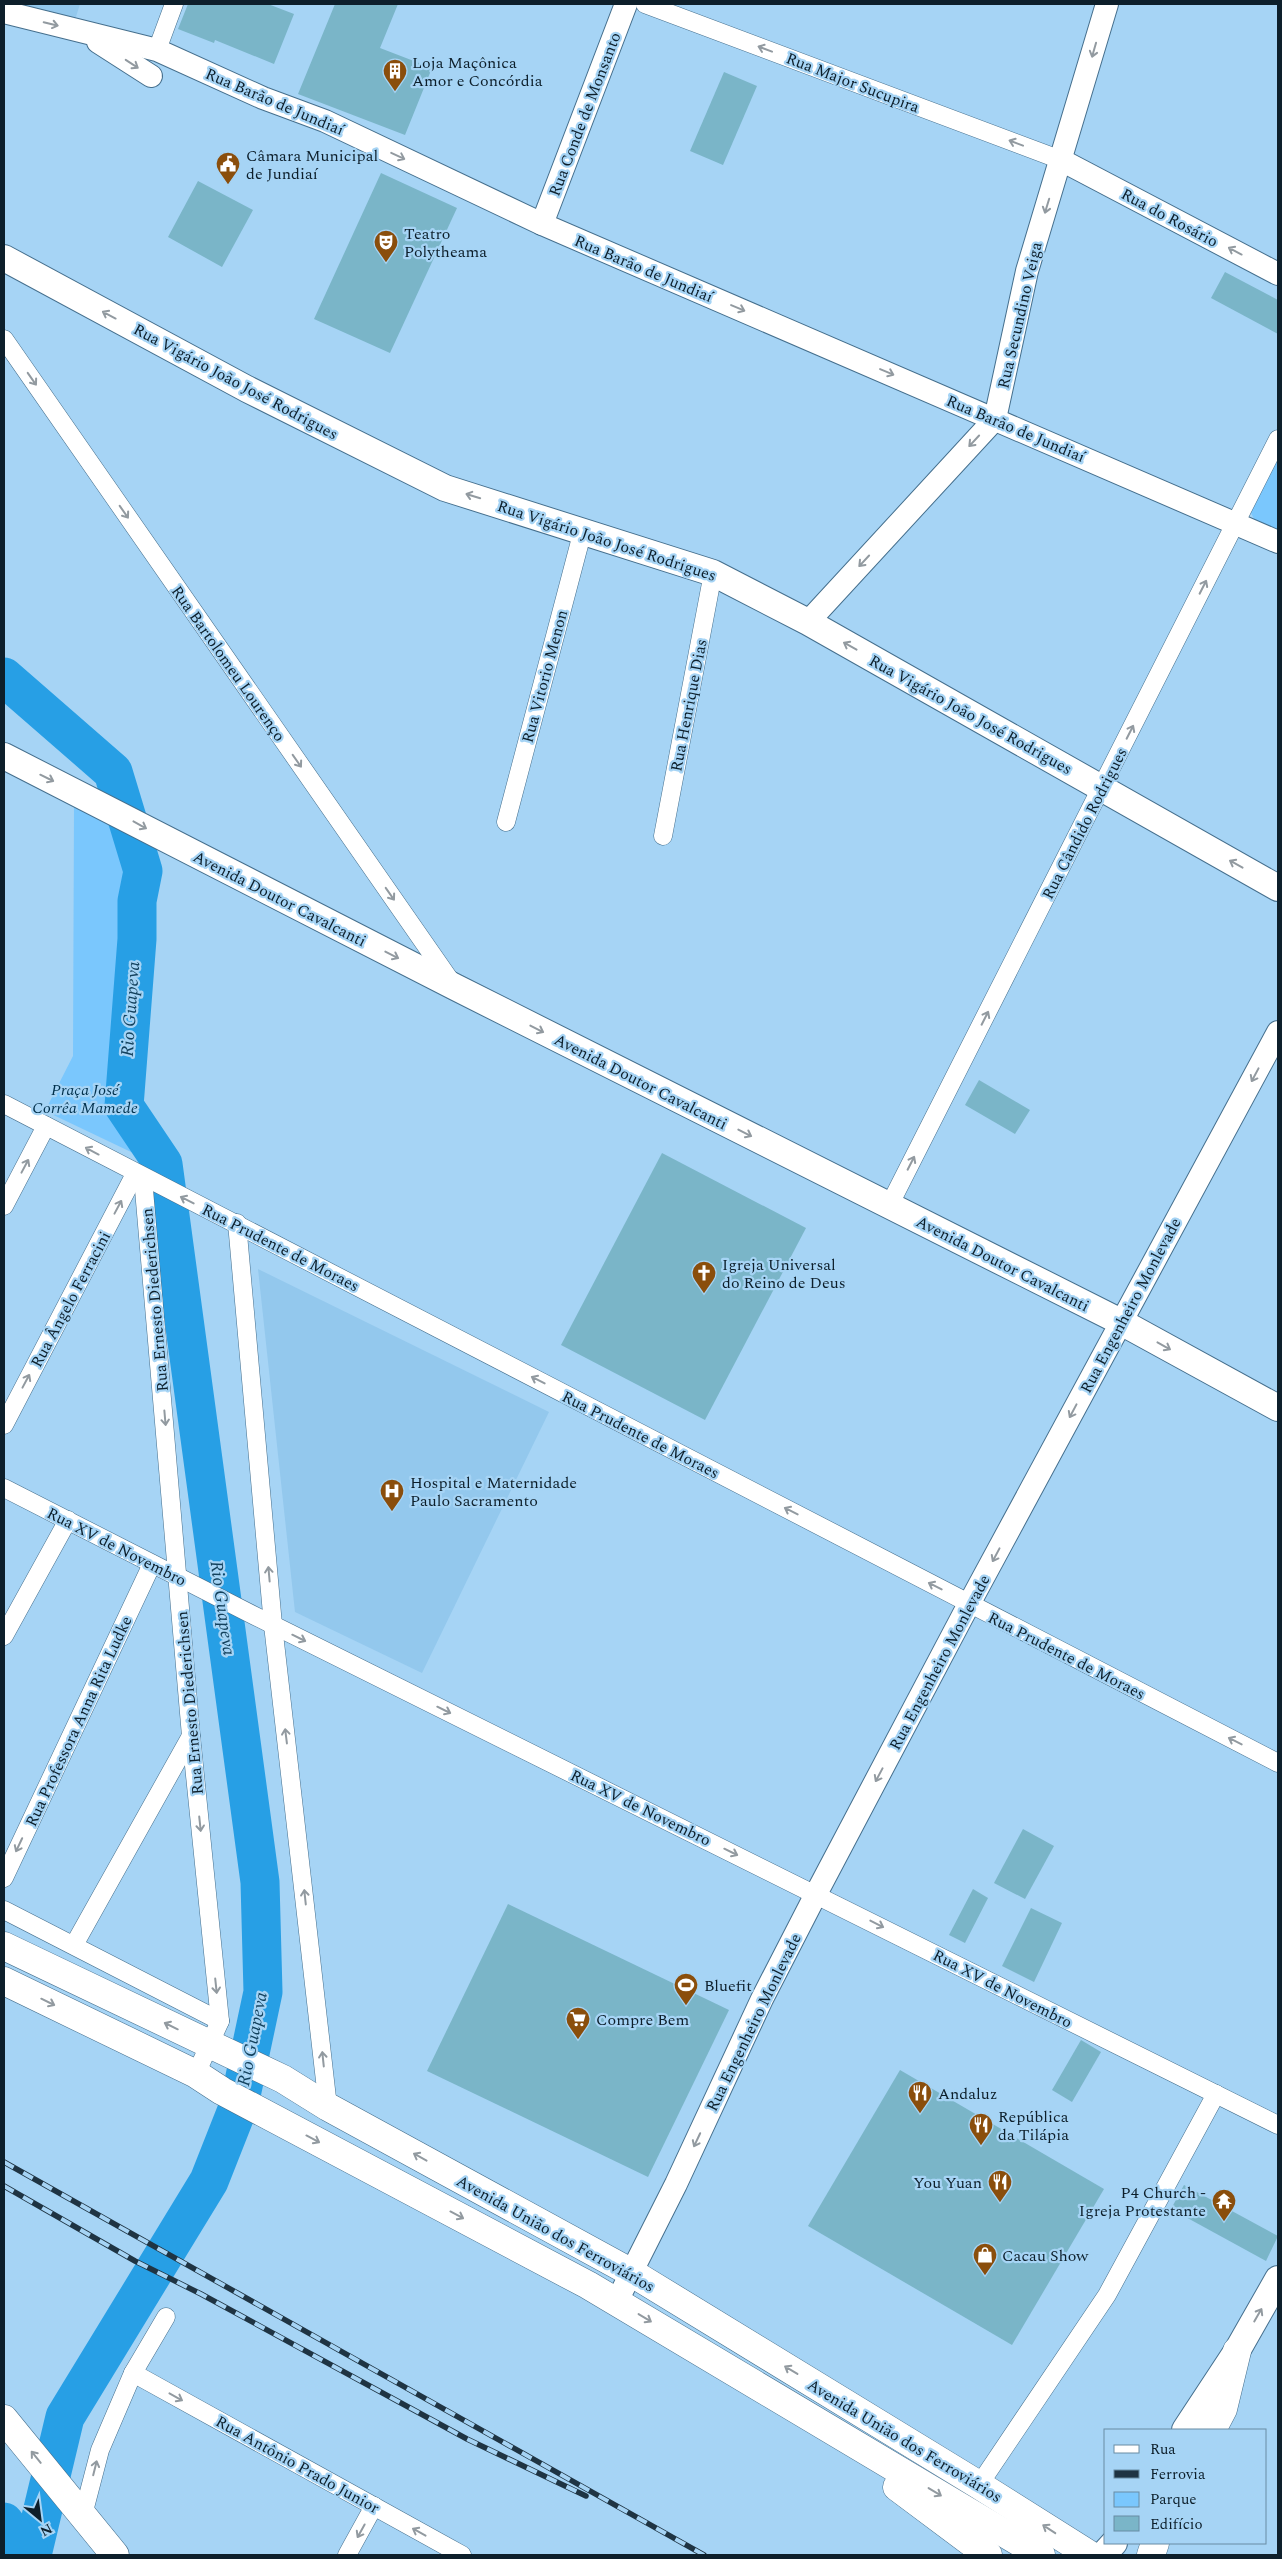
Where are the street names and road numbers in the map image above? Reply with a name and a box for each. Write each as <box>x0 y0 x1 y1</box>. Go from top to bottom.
street label: Rua Conde de Monsanto <box>543 29 627 200</box>
street label: Rua Major Sucupira <box>782 46 923 119</box>
street label: Rua Barão de Jundiaí <box>202 62 349 142</box>
street label: Rua do Rosário <box>1117 182 1222 254</box>
street label: Rua Barão de Jundiaí <box>571 229 718 309</box>
street label: Rua Secundino Veiga <box>991 239 1049 391</box>
street label: Rua Vigário João José Rodrigues <box>129 318 342 446</box>
street label: Rua Barão de Jundiaí <box>943 389 1090 469</box>
street label: Rua Vigário João José Rodrigues <box>494 494 719 588</box>
street label: Rua Bartolomeu Lourenço <box>165 581 291 746</box>
street label: Rua Vitorio Menon <box>516 607 574 745</box>
street label: Rua Henrique Dias <box>664 637 714 774</box>
street label: Rua Vigário João José Rodrigues <box>865 649 1076 781</box>
street label: Rua Cândido Rodrigues <box>1036 743 1134 904</box>
street label: Avenida Doutor Cavalcanti <box>189 845 370 953</box>
street label: Avenida Doutor Cavalcanti <box>550 1028 731 1136</box>
street label: Rua Prudente de Moraes <box>198 1198 363 1298</box>
street label: Rua Ernesto Diederichsen <box>135 1207 175 1393</box>
street label: Avenida Doutor Cavalcanti <box>912 1210 1093 1318</box>
street label: Rua Engenheiro Monlevade <box>1074 1213 1187 1397</box>
street label: Rua Ângelo Ferracini <box>25 1227 117 1372</box>
street label: Rua Prudente de Moraes <box>558 1385 723 1485</box>
street label: Rua XV de Novembro <box>43 1501 191 1593</box>
street label: Rua Engenheiro Monlevade <box>883 1570 996 1754</box>
street label: Rua Prudente de Moraes <box>984 1606 1149 1706</box>
street label: Rua Ernesto Diederichsen <box>170 1610 210 1796</box>
street label: Rua Professora Anna Rita Ludke <box>19 1612 138 1831</box>
street label: Rua XV de Novembro <box>566 1763 715 1852</box>
street label: Rua Engenheiro Monlevade <box>700 1929 808 2116</box>
street label: Rua XV de Novembro <box>929 1943 1077 2035</box>
street label: Avenida União dos Ferroviários <box>452 2169 659 2299</box>
street label: Avenida União dos Ferroviários <box>803 2373 1006 2509</box>
street label: Rua Antônio Prado Junior <box>211 2410 384 2520</box>

